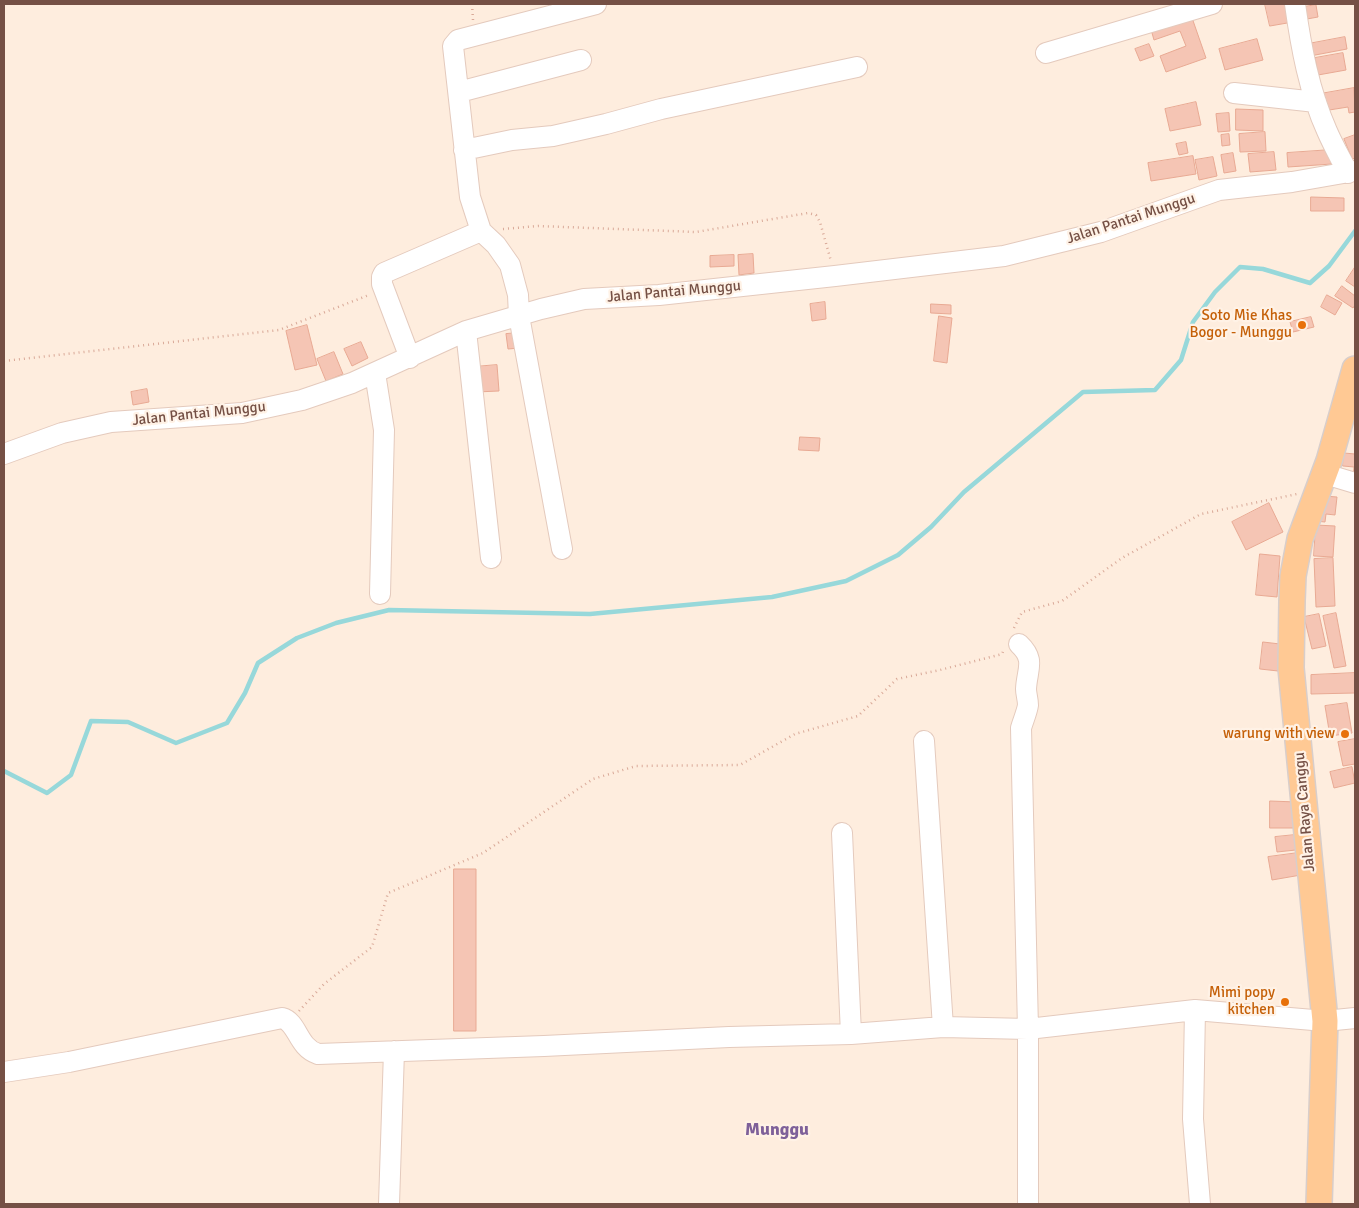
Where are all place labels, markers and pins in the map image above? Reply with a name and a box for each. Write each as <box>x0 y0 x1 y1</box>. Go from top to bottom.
place label: Soto Mie Khas Bogor - Munggu <box>1189 307 1292 342</box>
marker: Soto Mie Khas Bogor - Munggu <box>1296 319 1308 331</box>
place label: warung with view <box>1223 725 1335 743</box>
marker: warung with view <box>1339 728 1351 740</box>
place label: Mimi popy kitchen <box>1209 984 1275 1019</box>
marker: Mimi popy kitchen <box>1279 996 1291 1008</box>

